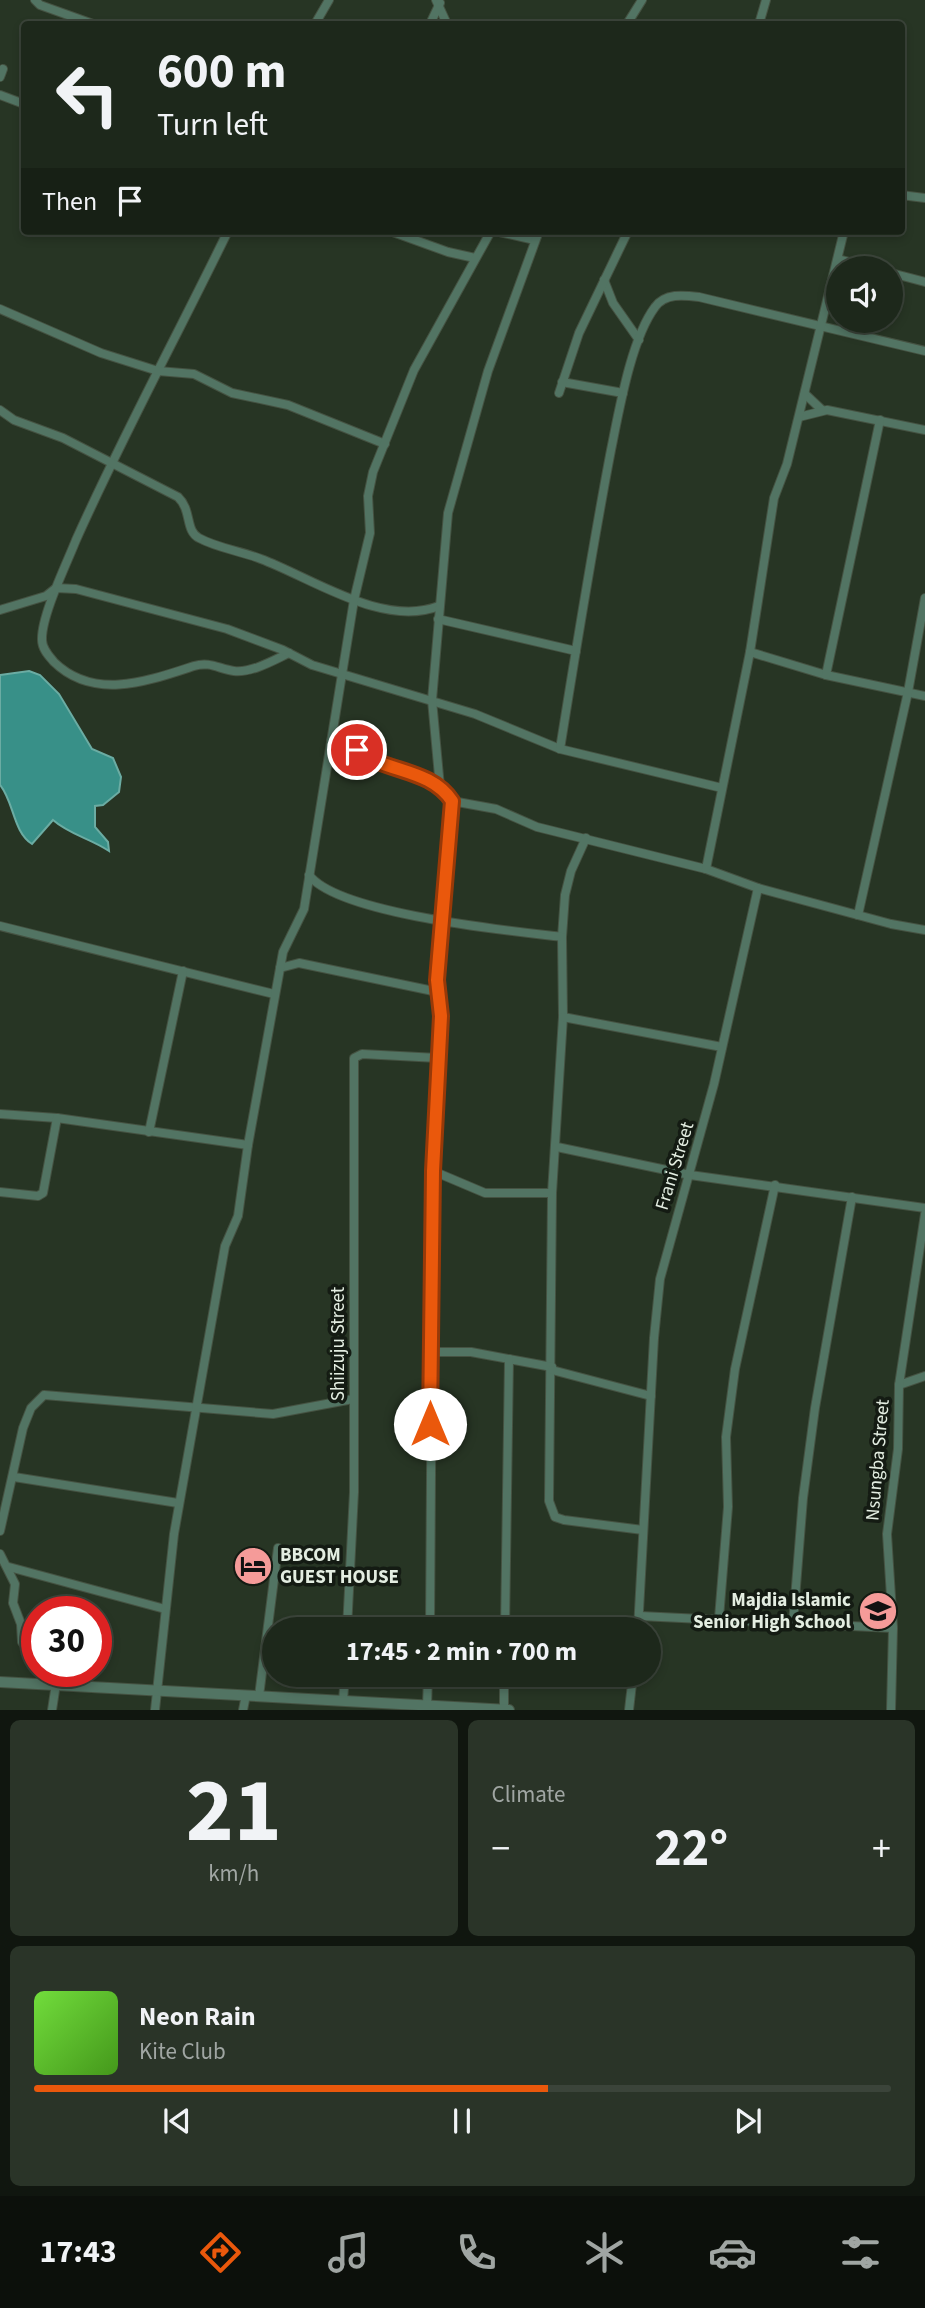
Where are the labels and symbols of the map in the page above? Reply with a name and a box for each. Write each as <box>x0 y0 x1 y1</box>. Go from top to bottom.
pin <box>327 720 387 780</box>
street label: Frani Street <box>649 1118 701 1214</box>
street label: Shiizuju Street <box>325 1286 352 1401</box>
position arrow <box>393 1387 467 1461</box>
street label: Nsungba Street <box>859 1398 897 1522</box>
place label: BBCOM GUEST HOUSE <box>280 1542 399 1591</box>
hotel icon: BBCOM GUEST HOUSE <box>232 1545 274 1587</box>
place label: Majdia Islamic Senior High School <box>693 1587 852 1636</box>
school or university icon: Majdia Islamic Senior High School <box>857 1590 899 1632</box>
speed limit sign: 30 <box>21 1596 112 1687</box>

